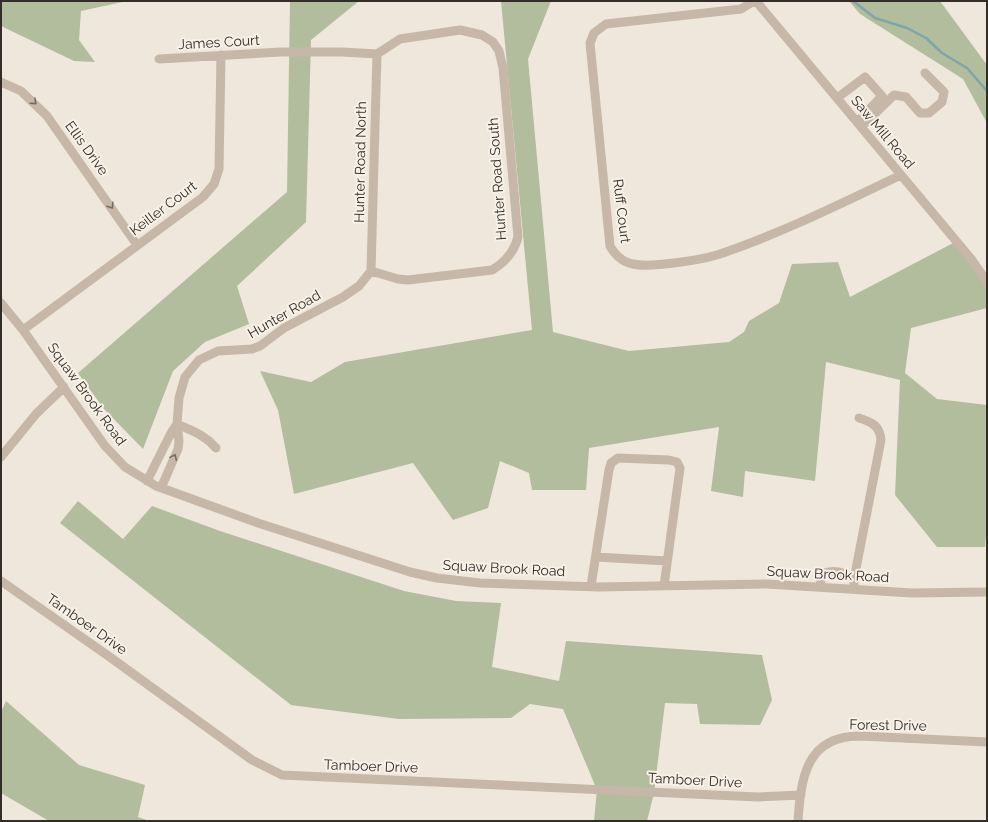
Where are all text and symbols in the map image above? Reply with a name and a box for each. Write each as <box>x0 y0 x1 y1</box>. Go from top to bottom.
street label: James Court <box>178 32 260 52</box>
street label: Saw Mill Road <box>848 92 918 172</box>
one-way arrow <box>29 97 37 105</box>
street label: Hunter Road North <box>351 101 369 223</box>
street label: Hunter Road South <box>485 117 509 241</box>
street label: Ellis Drive <box>62 118 112 178</box>
street label: Keiller Court <box>126 177 200 238</box>
street label: Ruff Court <box>610 178 634 244</box>
one-way arrow <box>106 202 114 209</box>
street label: Hunter Road <box>245 287 323 341</box>
street label: Squaw Brook Road <box>44 340 130 448</box>
one-way arrow <box>170 454 178 461</box>
street label: Squaw Brook Road <box>442 557 566 579</box>
street label: Squaw Brook Road <box>766 563 890 585</box>
street label: Tamboer Drive <box>44 590 130 658</box>
street label: Forest Drive <box>849 716 927 734</box>
street label: Tamboer Drive <box>324 756 418 776</box>
street label: Tamboer Drive <box>647 770 743 790</box>

